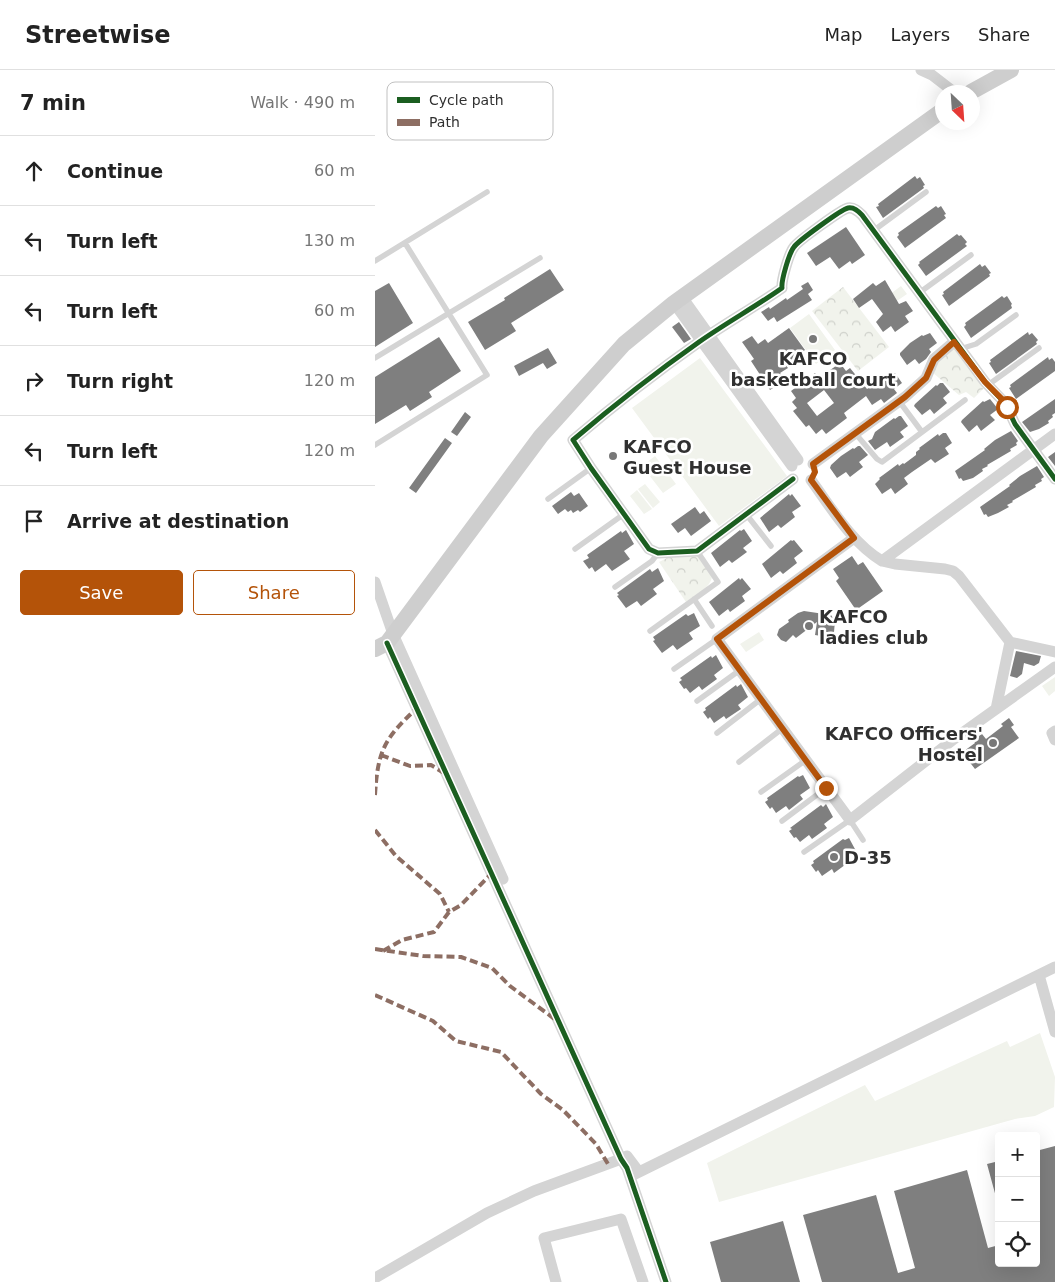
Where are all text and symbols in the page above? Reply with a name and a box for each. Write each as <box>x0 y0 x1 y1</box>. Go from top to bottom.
text: Streetwise <box>25 21 171 49</box>
text: Map <box>824 24 862 45</box>
text: Layers <box>890 24 950 45</box>
text: Share <box>978 24 1030 45</box>
legend <box>387 82 553 140</box>
north arrow <box>935 85 980 130</box>
text: 7 min <box>20 91 86 115</box>
text: Cycle path <box>429 92 504 108</box>
text: Walk · 490 m <box>250 93 355 112</box>
text: Path <box>429 114 460 130</box>
icon: ahead <box>20 157 48 185</box>
text: Continue <box>67 160 163 182</box>
text: 60 m <box>314 161 355 180</box>
icon: left <box>20 227 48 255</box>
text: Turn left <box>67 230 158 252</box>
text: 130 m <box>304 231 355 250</box>
icon: left <box>20 297 48 325</box>
text: Turn left <box>67 300 158 322</box>
text: 60 m <box>314 301 355 320</box>
marker: KAFCO basketball court <box>807 333 819 345</box>
place label: KAFCO basketball court <box>730 348 896 390</box>
icon: right <box>20 367 48 395</box>
text: Turn right <box>67 370 173 392</box>
text: 120 m <box>304 371 355 390</box>
route start <box>996 396 1019 419</box>
place label: KAFCO Guest House <box>623 436 752 478</box>
icon: left <box>20 437 48 465</box>
text: Turn left <box>67 440 158 462</box>
text: 120 m <box>304 441 355 460</box>
marker: KAFCO Guest House <box>607 450 619 462</box>
icon: arrive <box>20 507 48 535</box>
text: Arrive at destination <box>67 510 289 532</box>
button: Save <box>20 570 183 615</box>
button: Share <box>193 570 355 615</box>
place label: KAFCO ladies club <box>819 606 928 648</box>
marker: KAFCO ladies club <box>803 620 815 632</box>
place label: KAFCO Officers' Hostel <box>825 723 983 765</box>
marker: KAFCO Officers' Hostel <box>987 737 999 749</box>
route end <box>815 777 838 800</box>
place label: D-35 <box>844 847 892 868</box>
marker: D-35 <box>828 851 840 863</box>
map controls <box>995 1132 1040 1267</box>
button: + <box>995 1132 1040 1177</box>
button: − <box>995 1177 1040 1222</box>
button: locate <box>995 1222 1040 1267</box>

